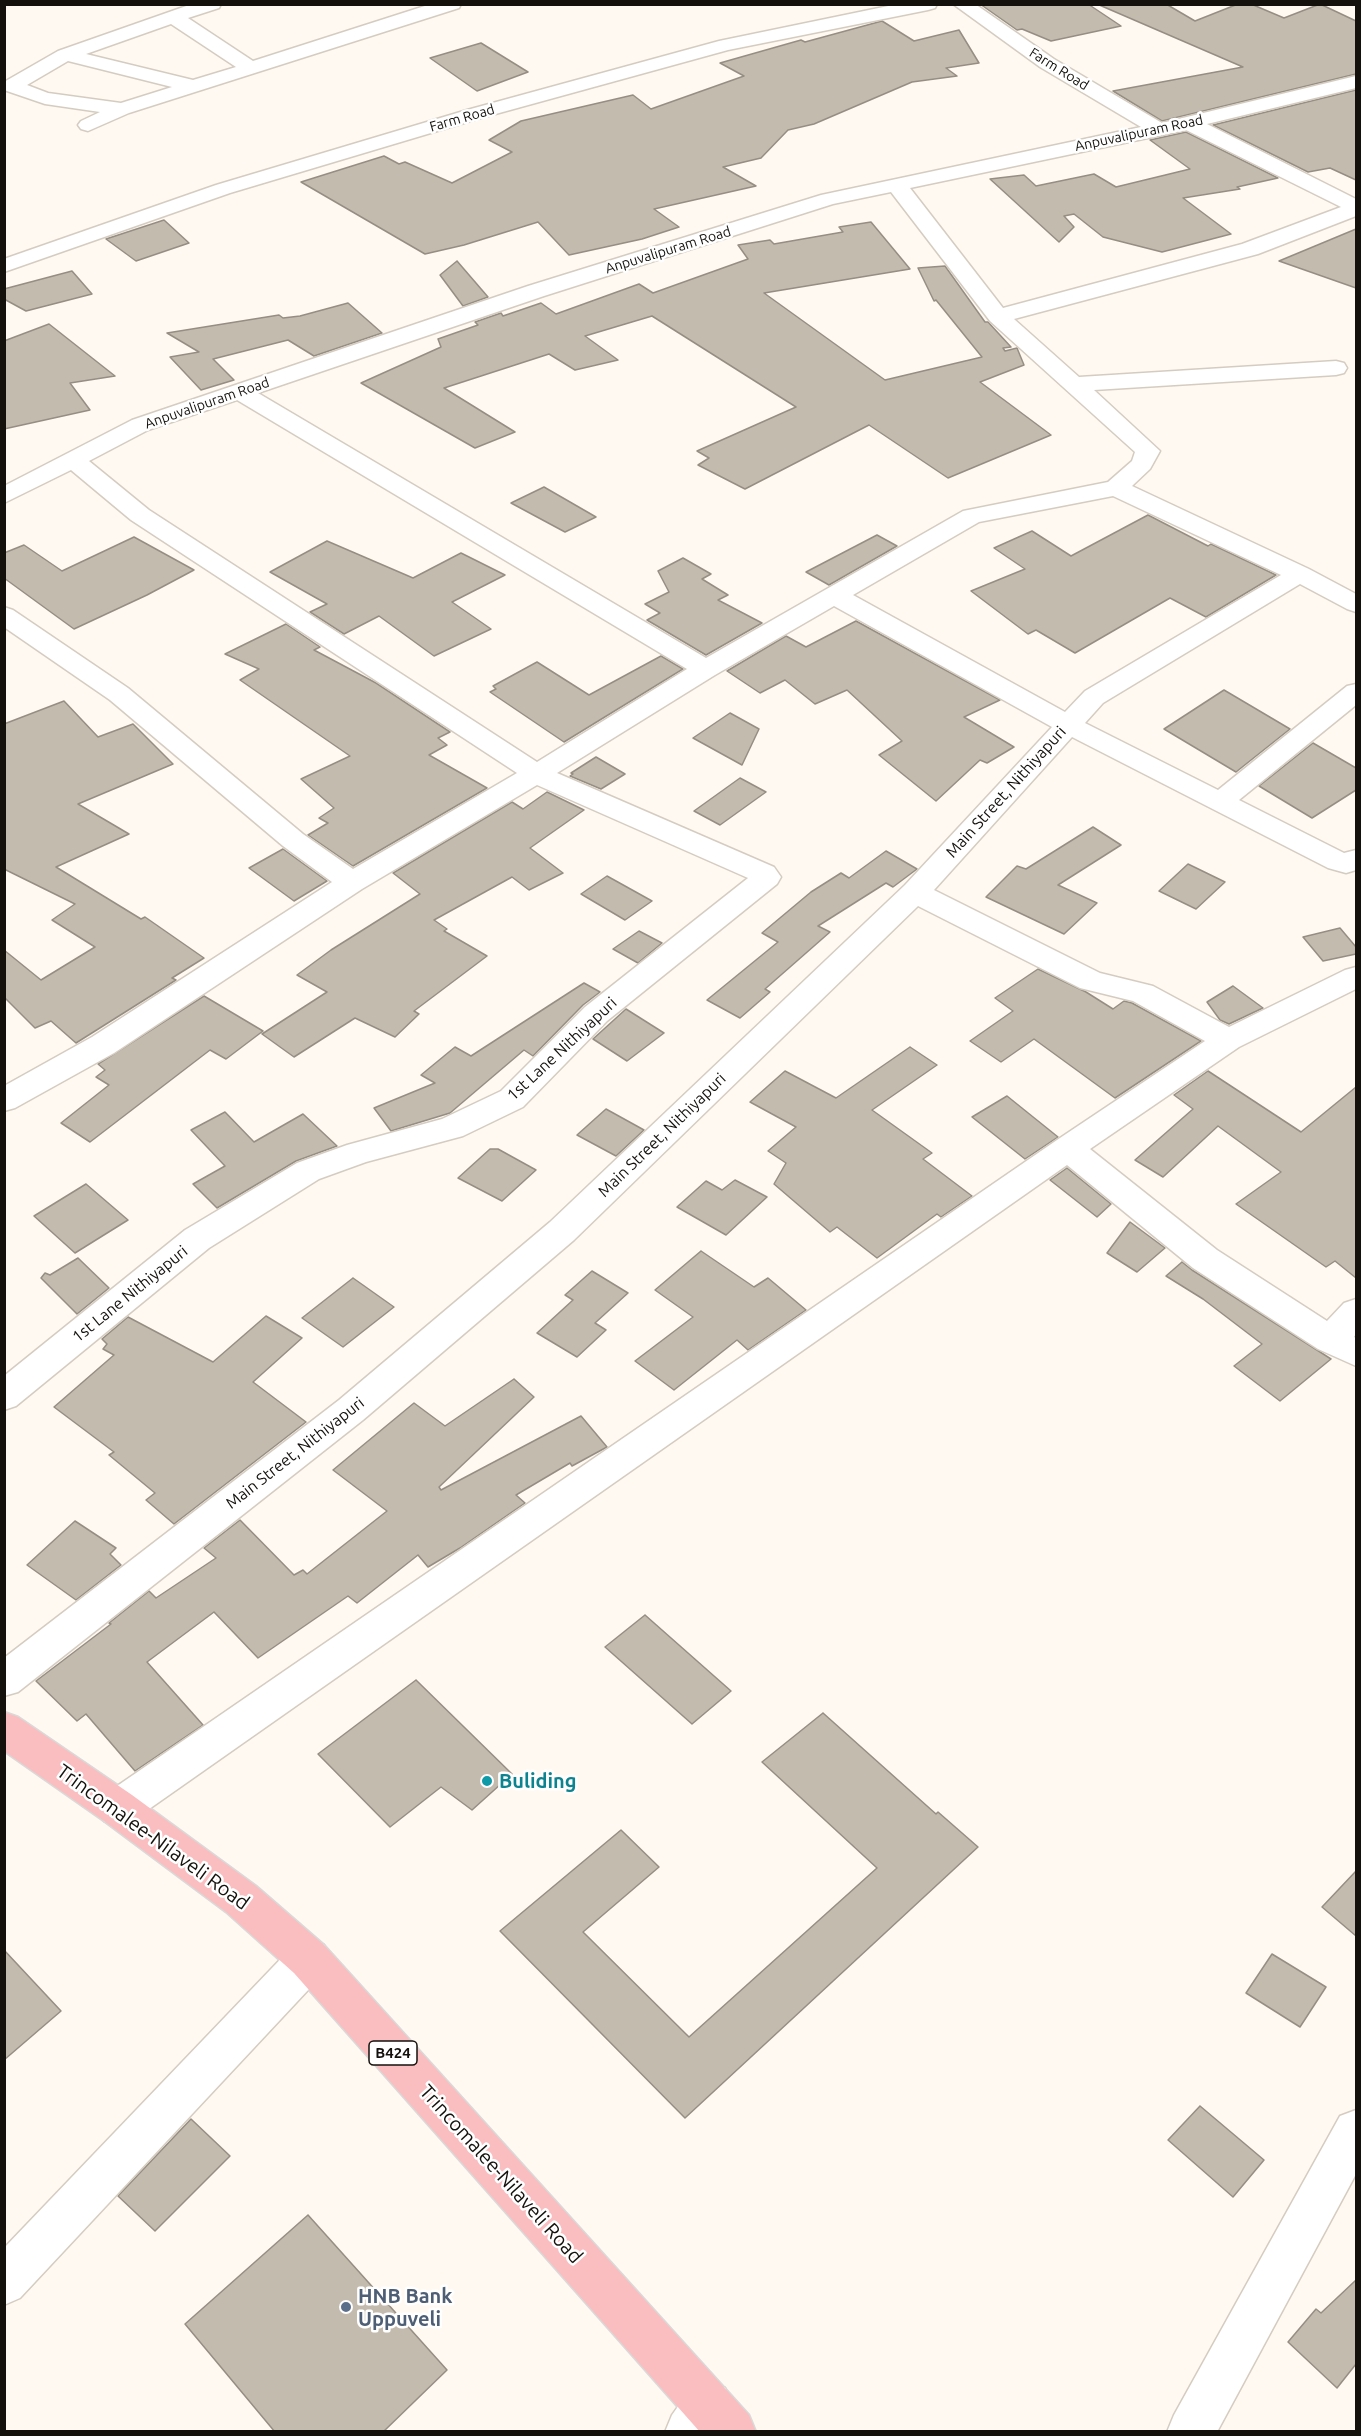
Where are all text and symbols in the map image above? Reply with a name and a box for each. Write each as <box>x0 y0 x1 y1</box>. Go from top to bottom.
street label: Farm Road <box>1026 44 1092 94</box>
street label: Farm Road <box>428 101 496 135</box>
street label: Anpuvalipuram Road <box>1073 111 1205 155</box>
street label: Anpuvalipuram Road <box>603 223 733 277</box>
street label: Anpuvalipuram Road <box>143 374 271 432</box>
street label: Main Street, Nithiyapuri <box>942 722 1070 862</box>
street label: 1st Lane Nithiyapuri <box>503 993 621 1105</box>
street label: Main Street, Nithiyapuri <box>594 1069 730 1201</box>
street label: 1st Lane Nithiyapuri <box>68 1242 192 1346</box>
street label: Main Street, Nithiyapuri <box>222 1393 368 1513</box>
street label: Trincomalee-Nilaveli Road <box>52 1759 254 1915</box>
place label: Buliding <box>499 1769 577 1793</box>
marker: Buliding <box>480 1774 494 1788</box>
road number: B424 <box>369 2041 417 2065</box>
street label: Trincomalee-Nilaveli Road <box>414 2080 588 2268</box>
place label: HNB Bank Uppuveli <box>358 2284 452 2331</box>
marker: HNB Bank Uppuveli <box>339 2300 353 2314</box>

